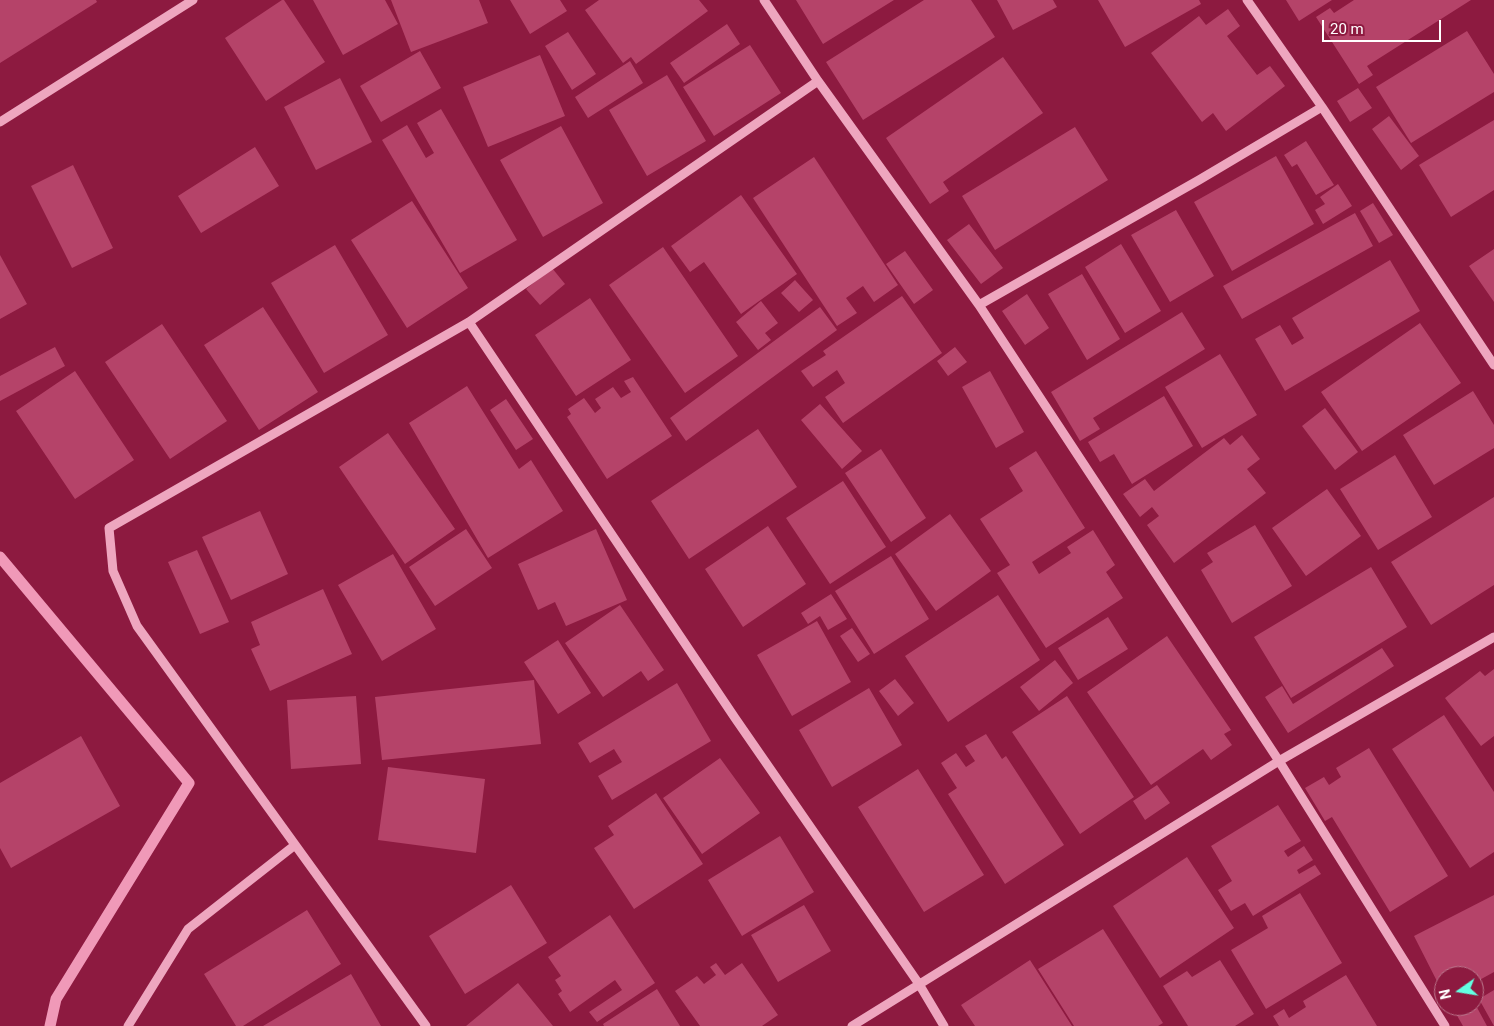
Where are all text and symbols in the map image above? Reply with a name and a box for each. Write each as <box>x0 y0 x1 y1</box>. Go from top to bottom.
scale bar <box>1324 10 1443 42</box>
text: 20 m <box>1330 20 1364 38</box>
north arrow <box>1434 966 1484 1016</box>
text: N <box>1436 988 1454 1001</box>

